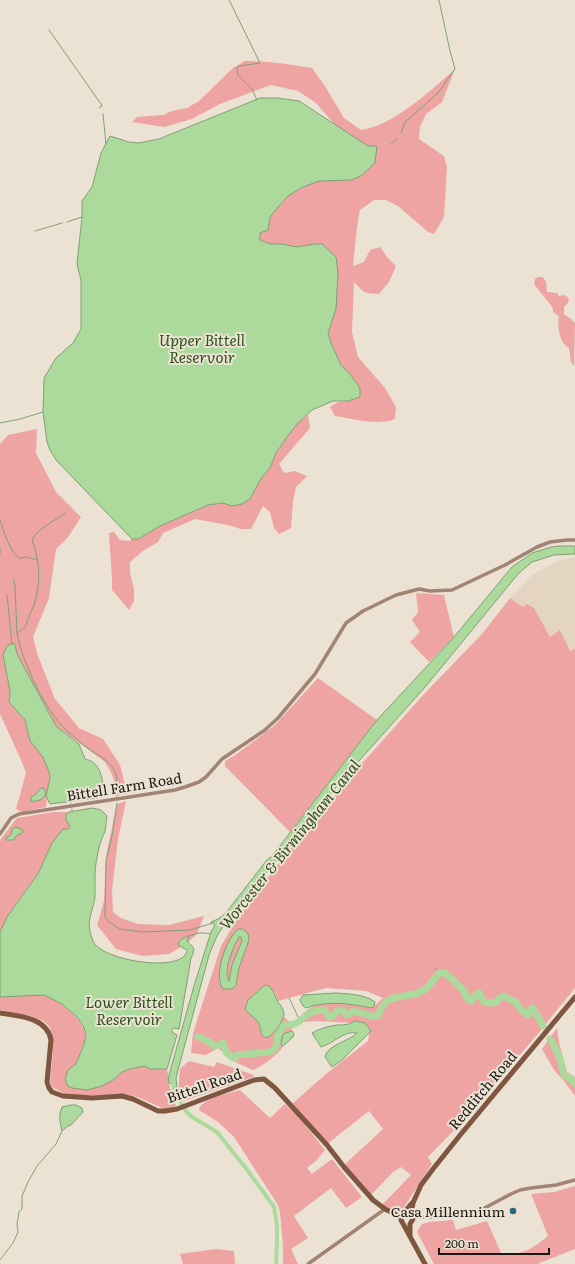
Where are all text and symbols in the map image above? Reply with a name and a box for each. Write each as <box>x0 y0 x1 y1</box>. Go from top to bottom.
water label: Upper Bittell Reservoir <box>159 328 246 368</box>
water label: Worcester & Birmingham Canal <box>213 753 366 934</box>
street label: Bittell Farm Road <box>65 767 183 805</box>
water label: Lower Bittell Reservoir <box>85 990 174 1030</box>
street label: Redditch Road <box>443 1046 521 1133</box>
street label: Bittell Road <box>164 1063 245 1107</box>
place label: Casa Millennium <box>391 1201 505 1221</box>
marker: Casa Millennium <box>508 1206 518 1216</box>
scale bar <box>439 1230 549 1256</box>
text: 200 m <box>445 1234 479 1252</box>

